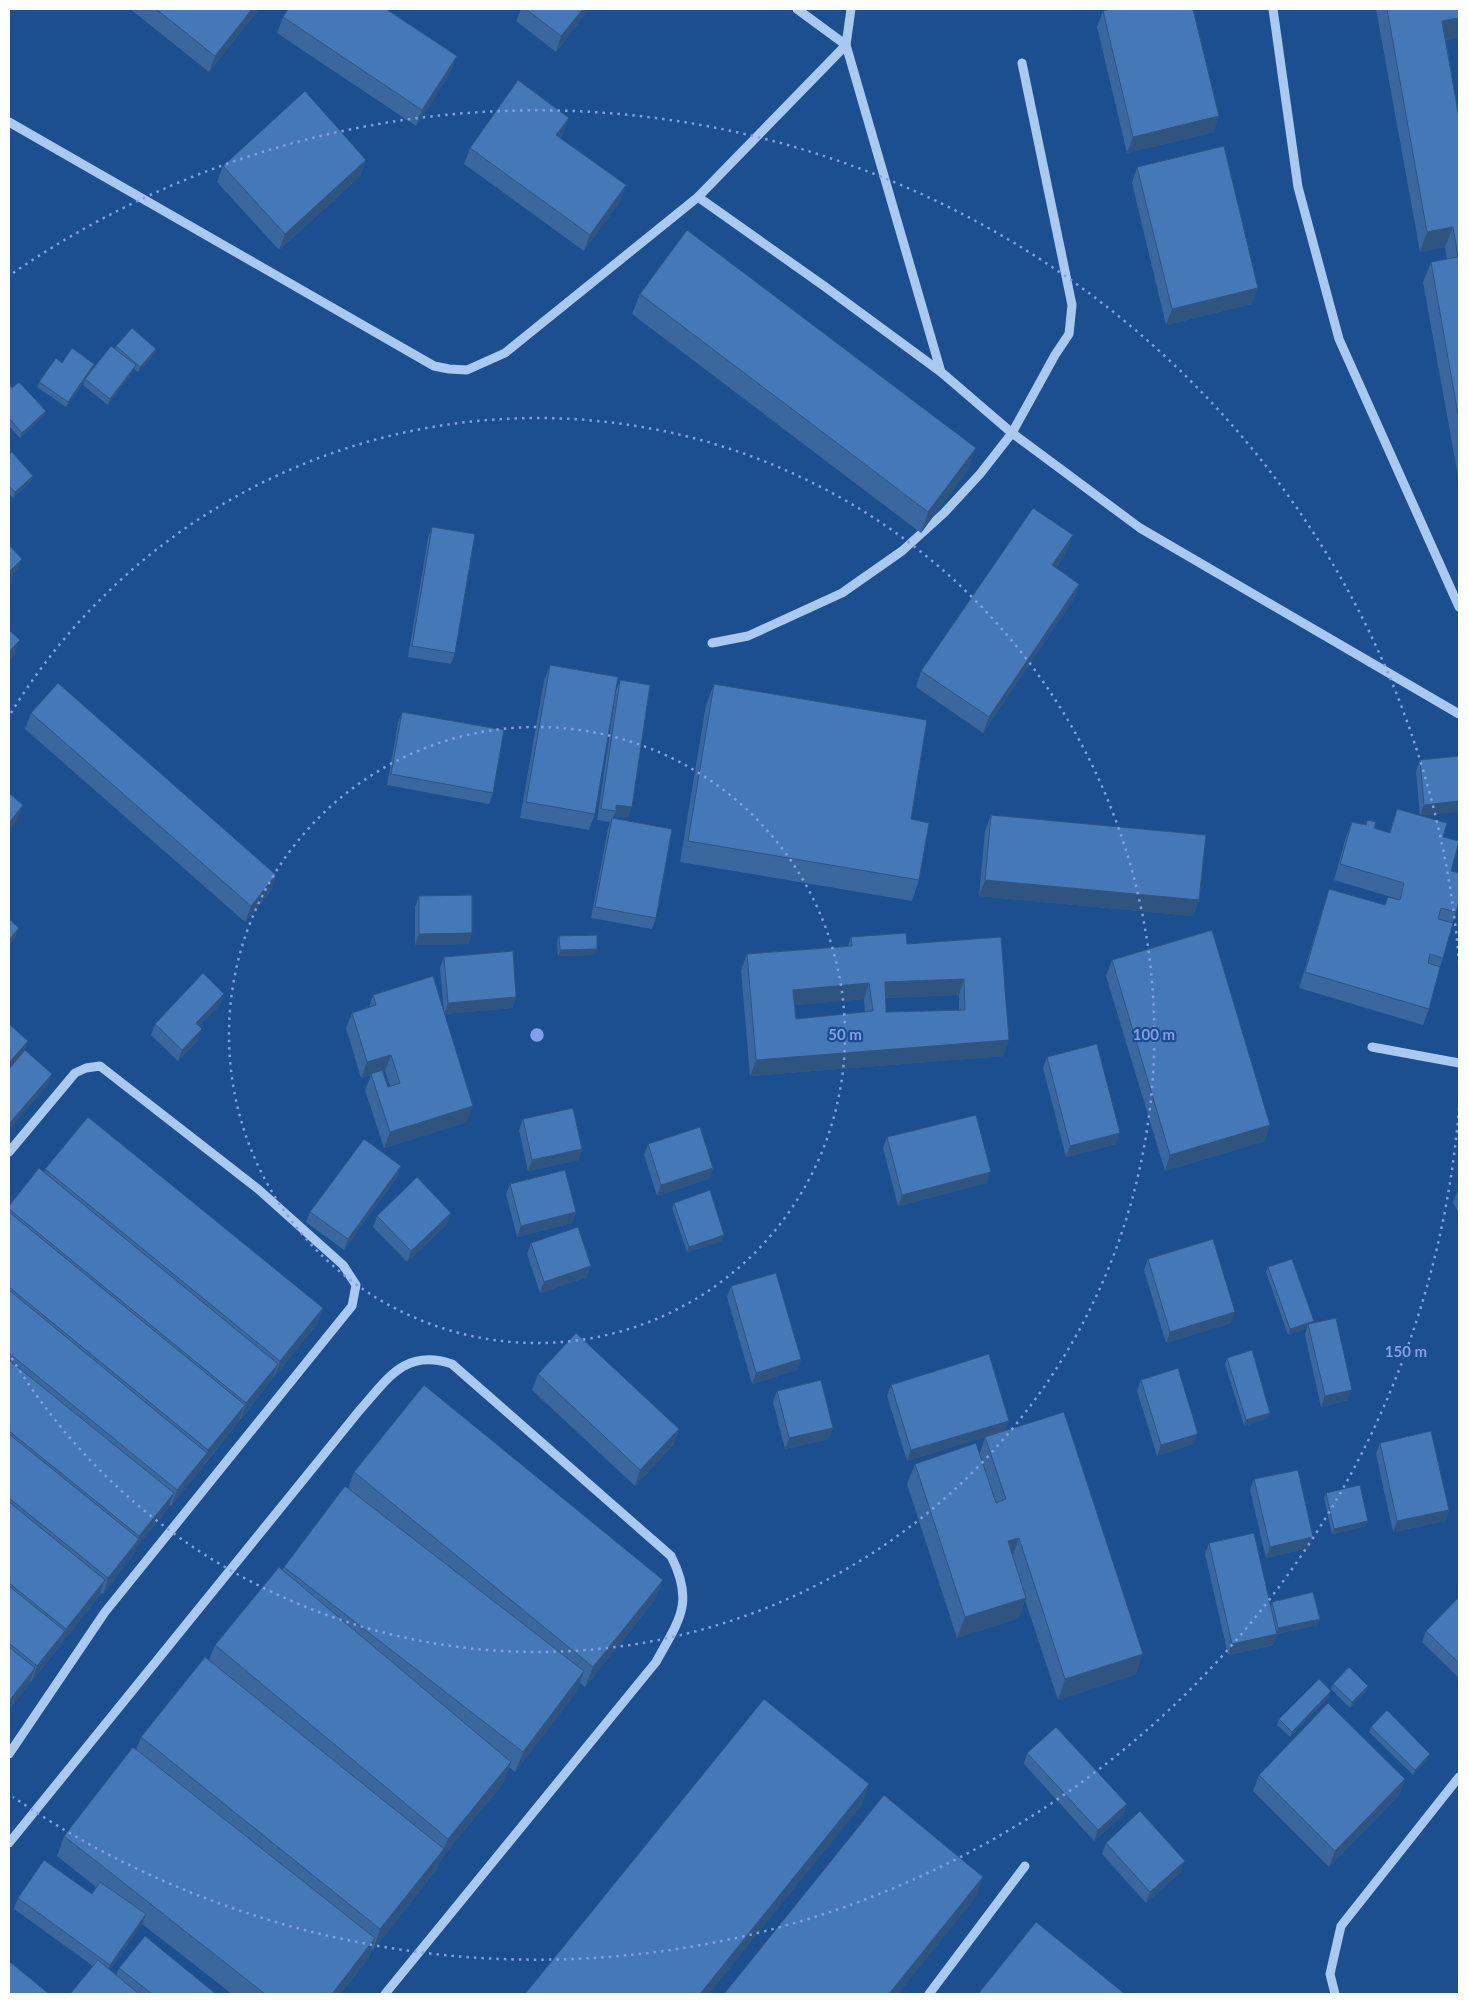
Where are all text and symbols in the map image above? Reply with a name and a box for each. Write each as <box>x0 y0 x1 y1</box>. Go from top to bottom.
text: 50 m <box>828 1025 862 1043</box>
text: 100 m <box>1133 1025 1175 1043</box>
centre of rings <box>528 1026 546 1044</box>
text: 150 m <box>1385 1342 1427 1360</box>

